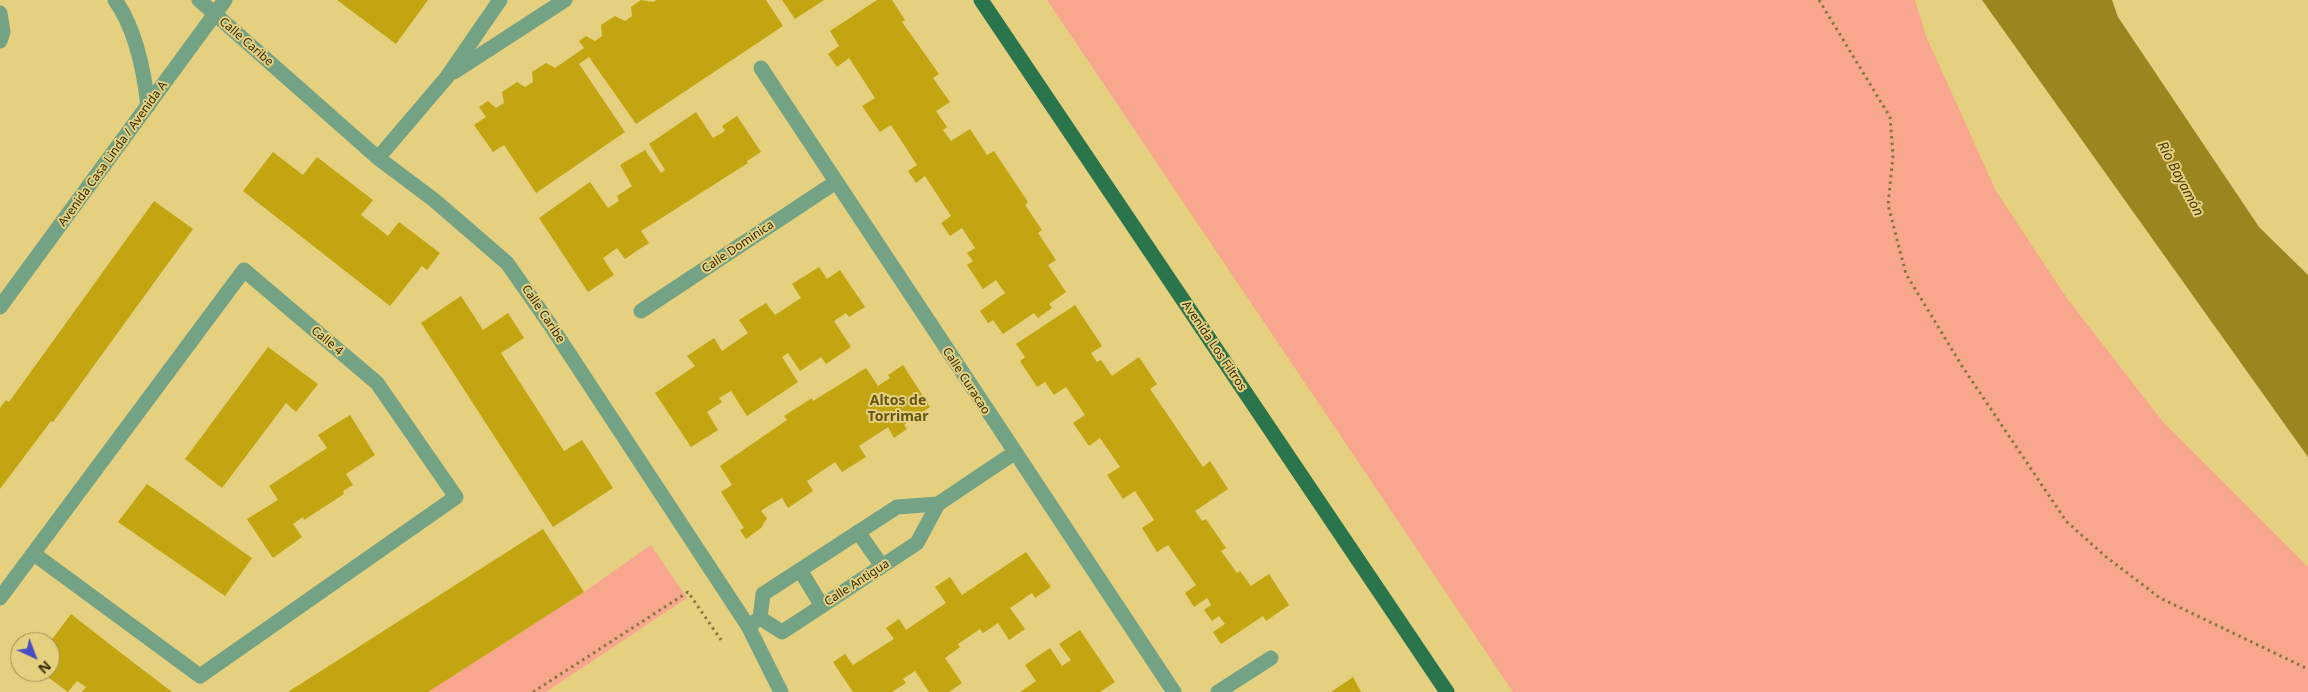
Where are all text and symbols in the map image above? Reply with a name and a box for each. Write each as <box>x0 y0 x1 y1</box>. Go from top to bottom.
street label: Calle Caribe <box>216 15 276 69</box>
street label: Avenida Casa Linda / Avenida A <box>56 79 170 229</box>
water label: Río Bayamón <box>2153 139 2207 219</box>
street label: Calle Dominica <box>699 218 777 276</box>
street label: Calle Caribe <box>518 282 568 346</box>
street label: Avenida Los Filtros <box>1179 298 1249 394</box>
street label: Calle 4 <box>308 324 346 358</box>
street label: Calle Curacao <box>939 345 993 417</box>
district label: Altos de Torrimar <box>868 393 928 426</box>
street label: Calle Antigua <box>822 557 892 609</box>
north arrow <box>10 632 60 682</box>
text: N <box>34 657 56 678</box>

